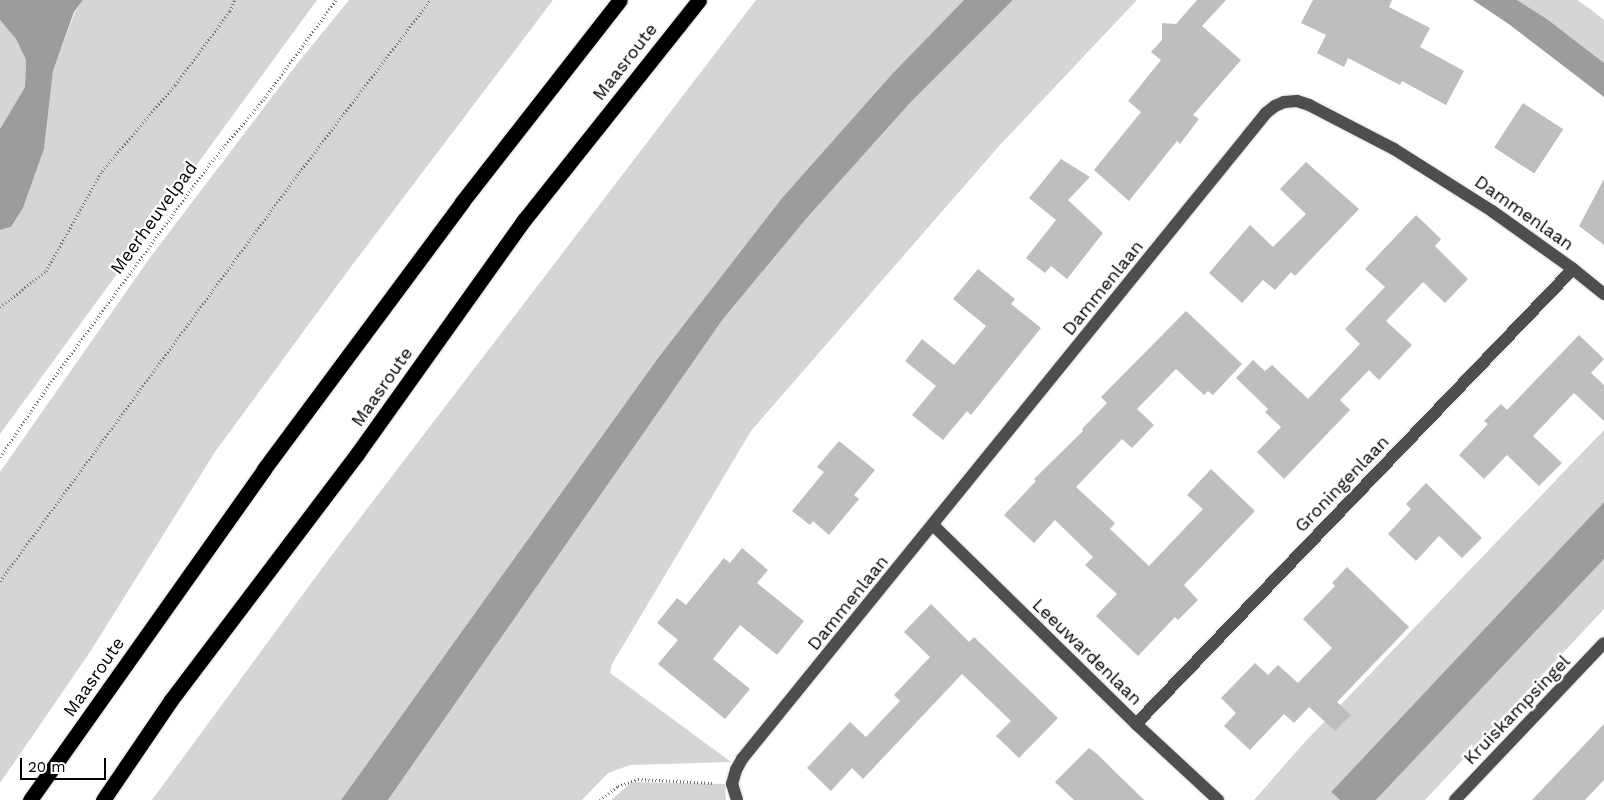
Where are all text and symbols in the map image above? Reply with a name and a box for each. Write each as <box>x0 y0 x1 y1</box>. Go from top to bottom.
street label: Maasroute <box>588 19 662 105</box>
street label: Meerheuvelpad <box>106 157 202 279</box>
street label: Dammenlaan <box>1470 171 1578 255</box>
street label: Dammenlaan <box>1058 236 1148 340</box>
street label: Maasroute <box>347 343 417 431</box>
street label: Groningenlaan <box>1290 431 1394 537</box>
street label: Dammenlaan <box>803 551 893 655</box>
street label: Leeuwardenlaan <box>1028 594 1146 710</box>
street label: Maasroute <box>59 633 129 721</box>
street label: Kruiskampsingel <box>1459 651 1575 769</box>
scale bar <box>22 748 109 780</box>
text: 20 m <box>28 758 66 776</box>

